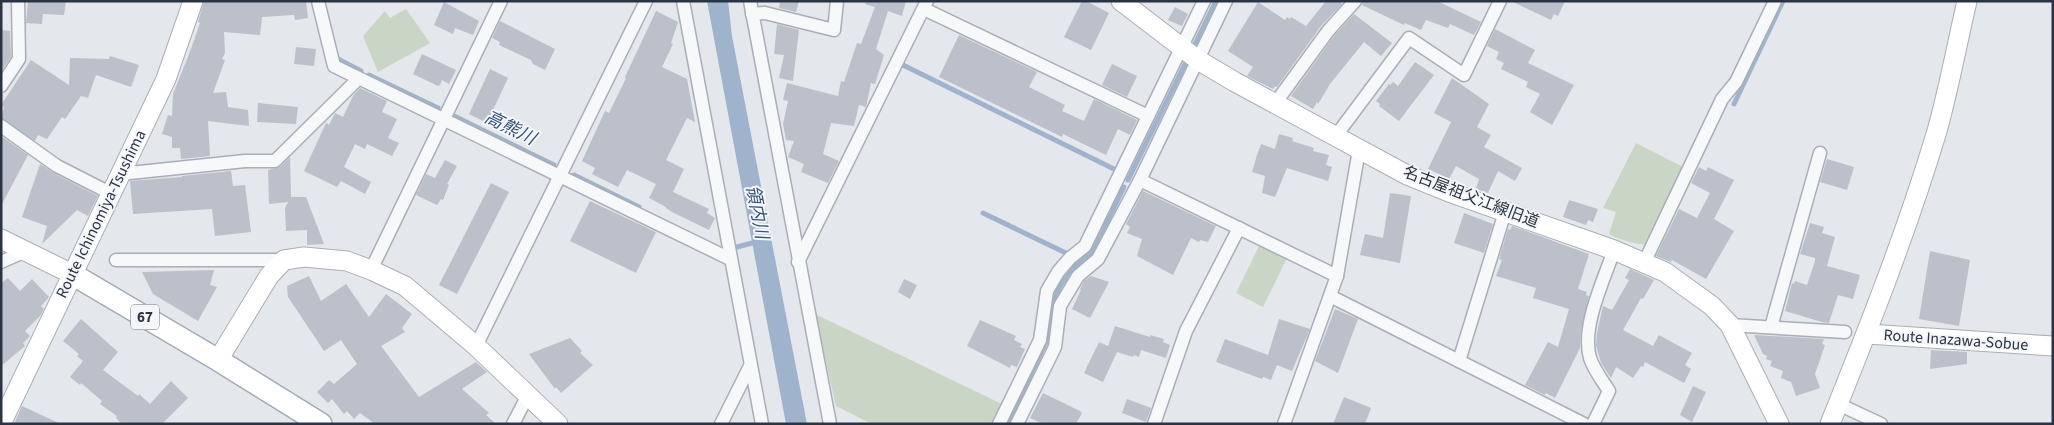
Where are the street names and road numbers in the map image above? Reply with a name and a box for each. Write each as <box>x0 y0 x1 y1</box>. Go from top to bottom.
street label: Route Ichinomiya-Tsushima <box>51 126 151 302</box>
street label: 名古屋祖父江線旧道 <box>1400 161 1542 233</box>
road number: 67 <box>131 304 159 330</box>
street label: Route Inazawa-Sobue <box>1883 324 2029 356</box>

